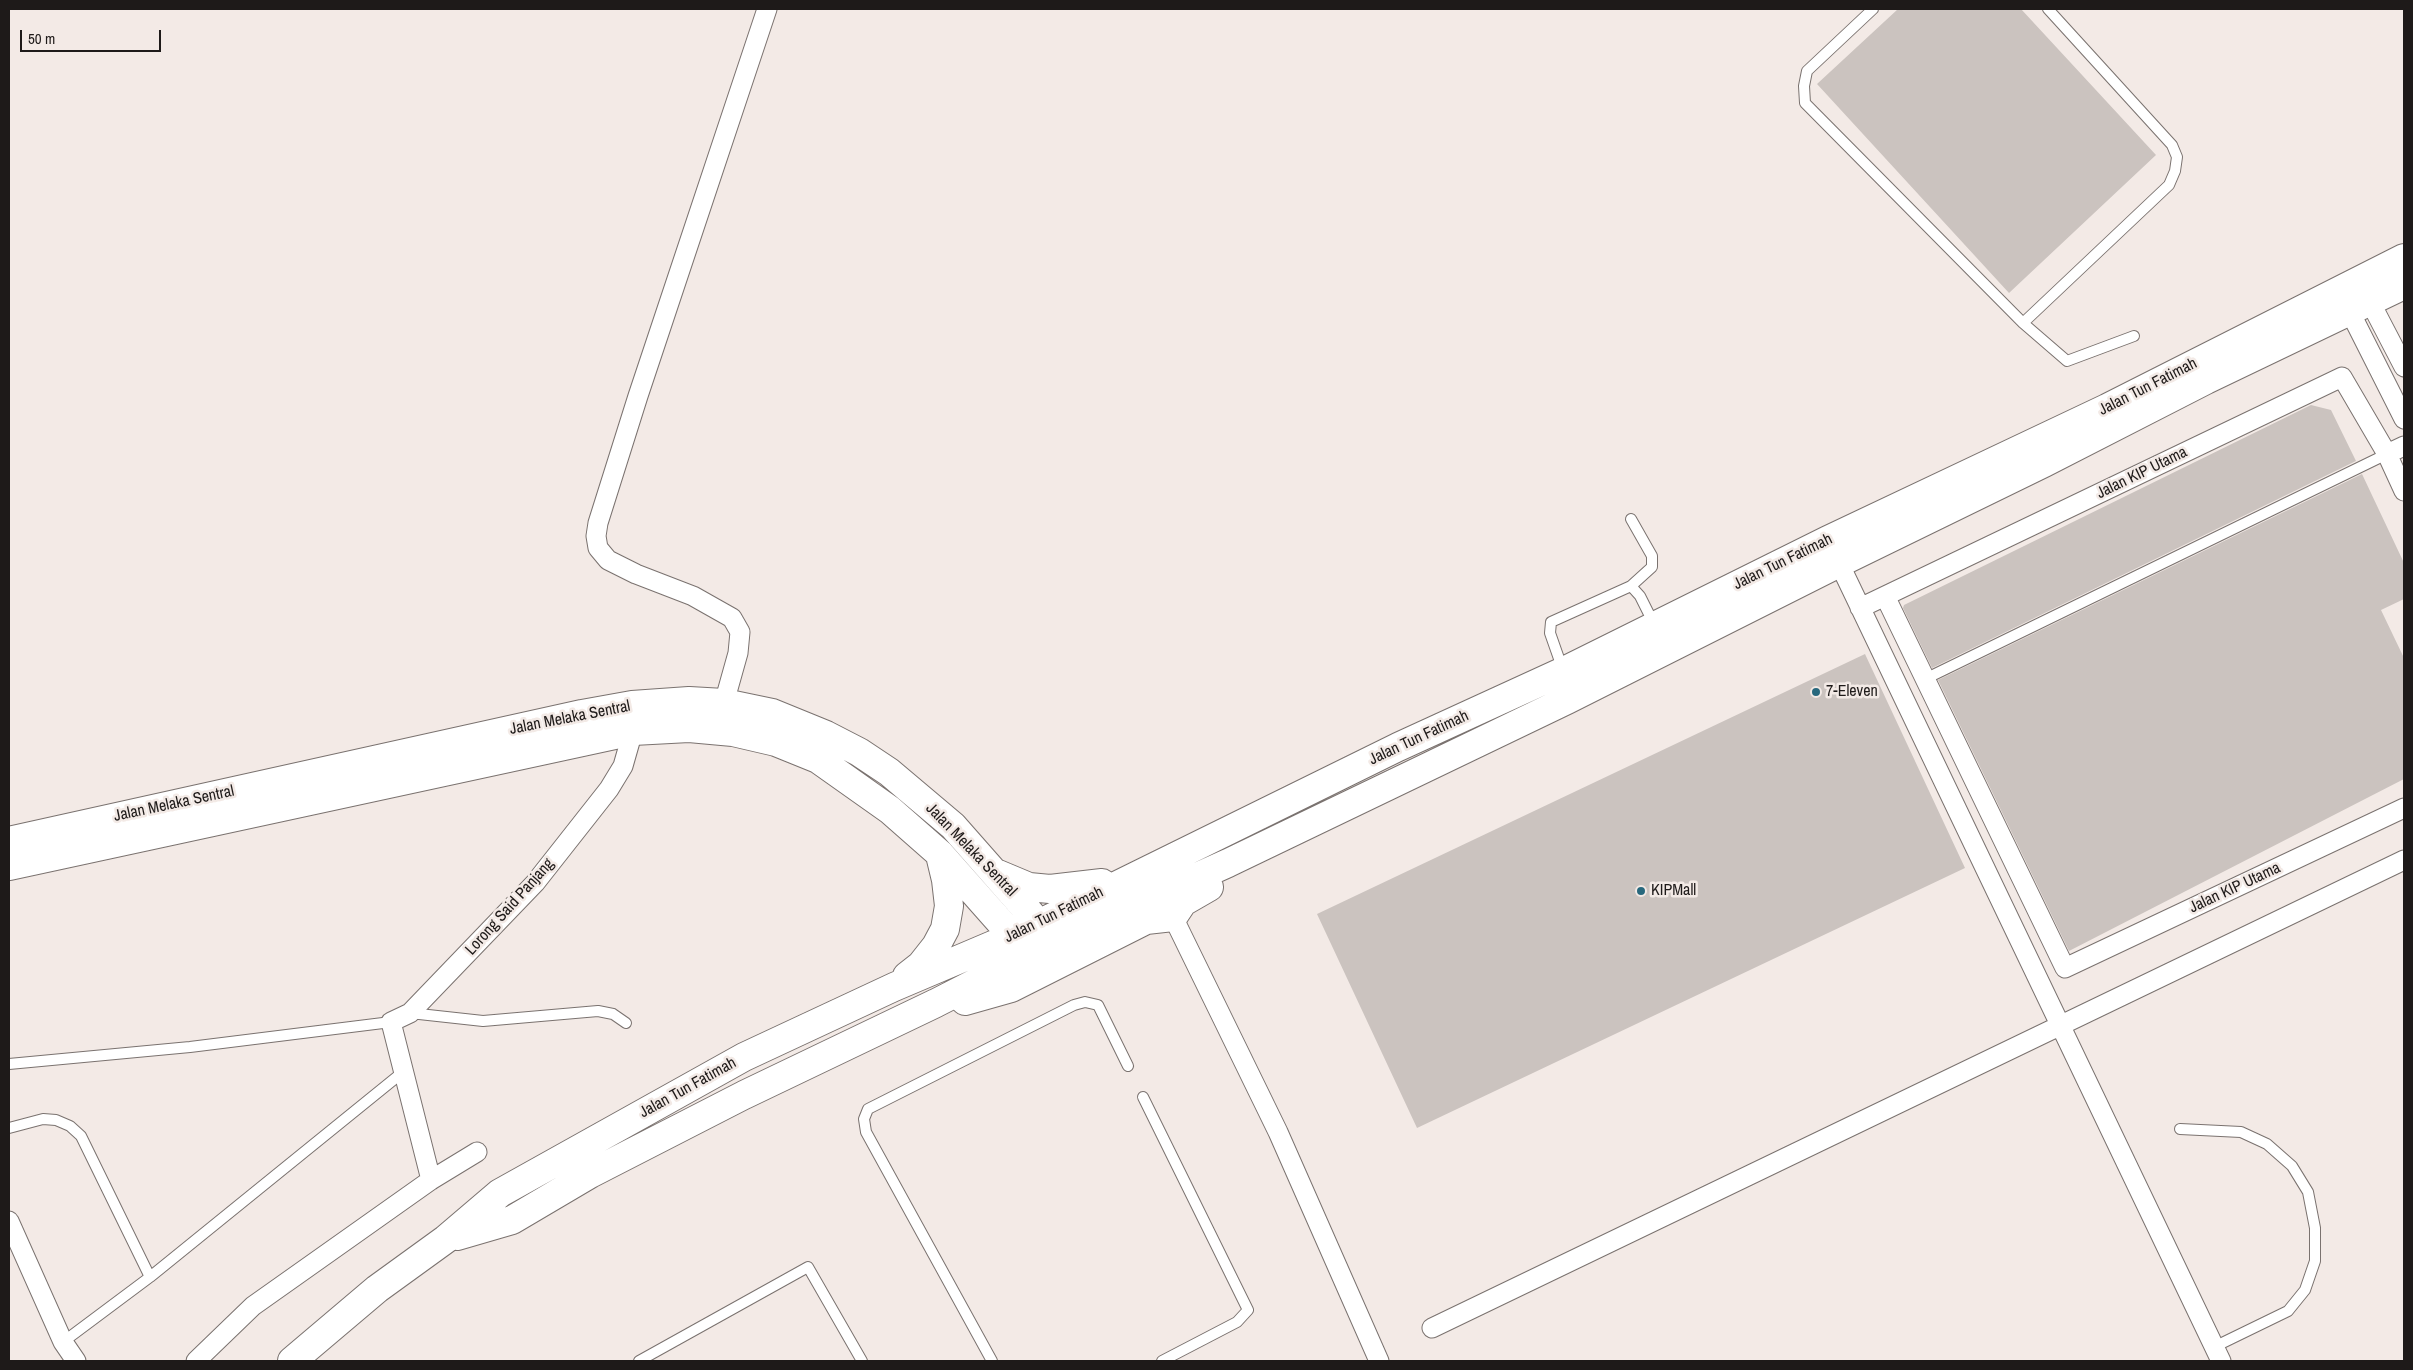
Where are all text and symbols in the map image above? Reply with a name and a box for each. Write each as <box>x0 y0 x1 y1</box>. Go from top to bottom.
scale bar <box>22 20 164 52</box>
text: 50 m <box>28 28 55 49</box>
street label: Jalan Tun Fatimah <box>2096 354 2200 420</box>
street label: Jalan KIP Utama <box>2094 443 2190 503</box>
street label: Jalan Tun Fatimah <box>1730 530 1836 594</box>
place label: 7-Eleven <box>1826 682 1878 702</box>
marker: 7-Eleven <box>1810 686 1822 698</box>
street label: Jalan Melaka Sentral <box>508 697 632 739</box>
street label: Jalan Tun Fatimah <box>1366 707 1472 769</box>
street label: Jalan Melaka Sentral <box>112 782 236 826</box>
street label: Jalan Melaka Sentral <box>922 799 1020 901</box>
street label: Lorong Said Panjang <box>462 855 558 959</box>
street label: Jalan KIP Utama <box>2186 858 2284 918</box>
place label: KIPMall <box>1651 881 1696 901</box>
street label: Jalan Tun Fatimah <box>1001 883 1107 947</box>
marker: KIPMall <box>1635 885 1647 897</box>
street label: Jalan Tun Fatimah <box>636 1054 740 1122</box>

